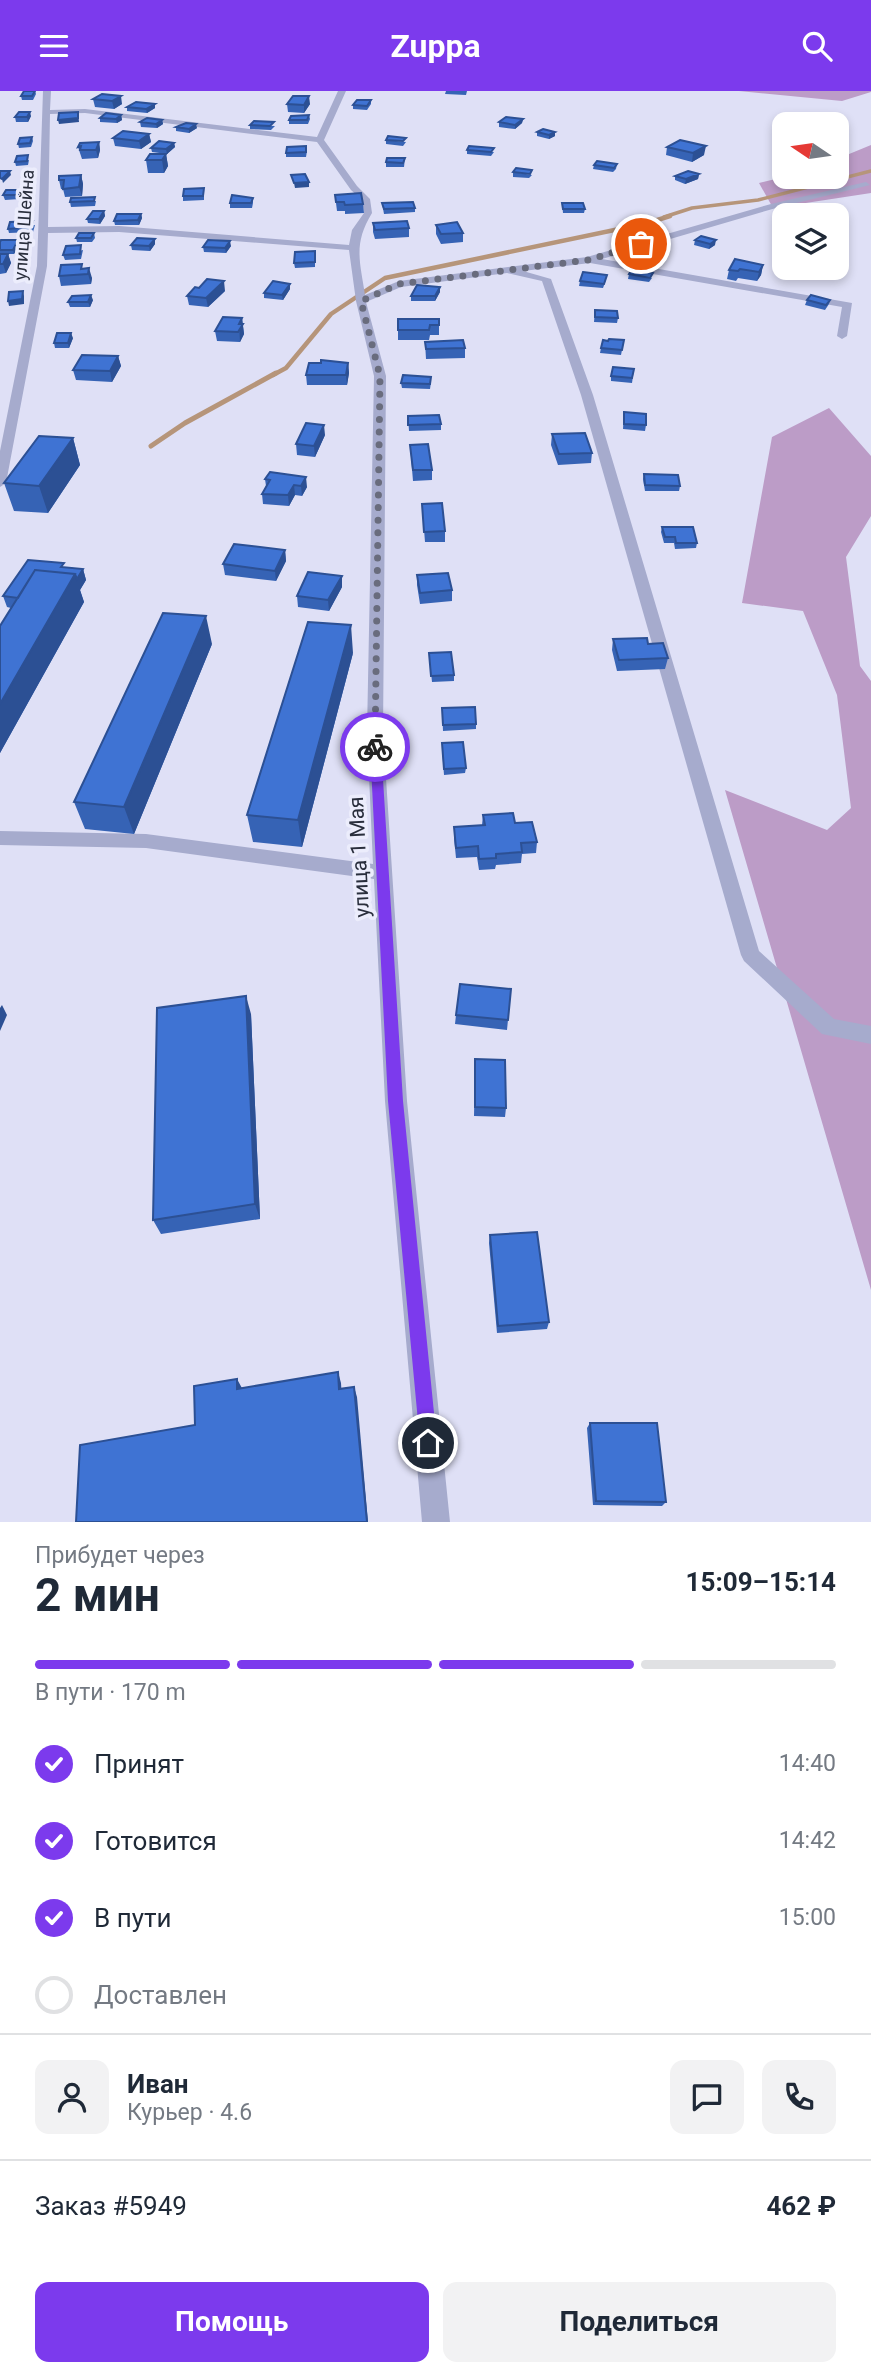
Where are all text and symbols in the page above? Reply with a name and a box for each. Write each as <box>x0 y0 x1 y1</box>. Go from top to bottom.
icon: menu <box>35 27 73 65</box>
text: Zuppa <box>390 27 481 65</box>
icon: search <box>798 27 836 65</box>
north arrow <box>772 112 849 189</box>
map controls <box>772 112 849 280</box>
street label: улица Шейна <box>9 169 38 281</box>
button: layers <box>772 203 849 280</box>
pin <box>611 214 671 274</box>
icon: bag <box>622 225 660 263</box>
courier <box>340 712 410 782</box>
icon: bike <box>356 728 394 766</box>
street label: улица 1 Мая <box>344 796 374 918</box>
pin <box>398 1413 458 1473</box>
icon: home <box>409 1424 447 1462</box>
text: Прибудет через <box>35 1542 205 1569</box>
text: 15:09–15:14 <box>686 1567 836 1597</box>
text: 2 мин <box>35 1568 160 1622</box>
text: В пути · 170 m <box>35 1679 186 1706</box>
icon: check <box>35 1745 73 1783</box>
text: Принят <box>94 1749 184 1779</box>
text: 14:40 <box>779 1750 836 1777</box>
icon: check <box>35 1822 73 1860</box>
text: Готовится <box>94 1826 217 1856</box>
text: 14:42 <box>779 1827 836 1854</box>
icon: check <box>35 1899 73 1937</box>
text: В пути <box>94 1903 171 1933</box>
text: 15:00 <box>779 1904 836 1931</box>
text: Доставлен <box>94 1980 227 2010</box>
button: person <box>35 2060 109 2134</box>
button: chat <box>670 2060 744 2134</box>
button: phone <box>762 2060 836 2134</box>
text: Иван <box>127 2069 189 2099</box>
text: Курьер · 4.6 <box>127 2099 252 2126</box>
text: Заказ #5949 <box>35 2191 187 2221</box>
text: 462 ₽ <box>766 2191 836 2221</box>
button: Помощь <box>35 2282 429 2362</box>
button: Поделиться <box>443 2282 836 2362</box>

